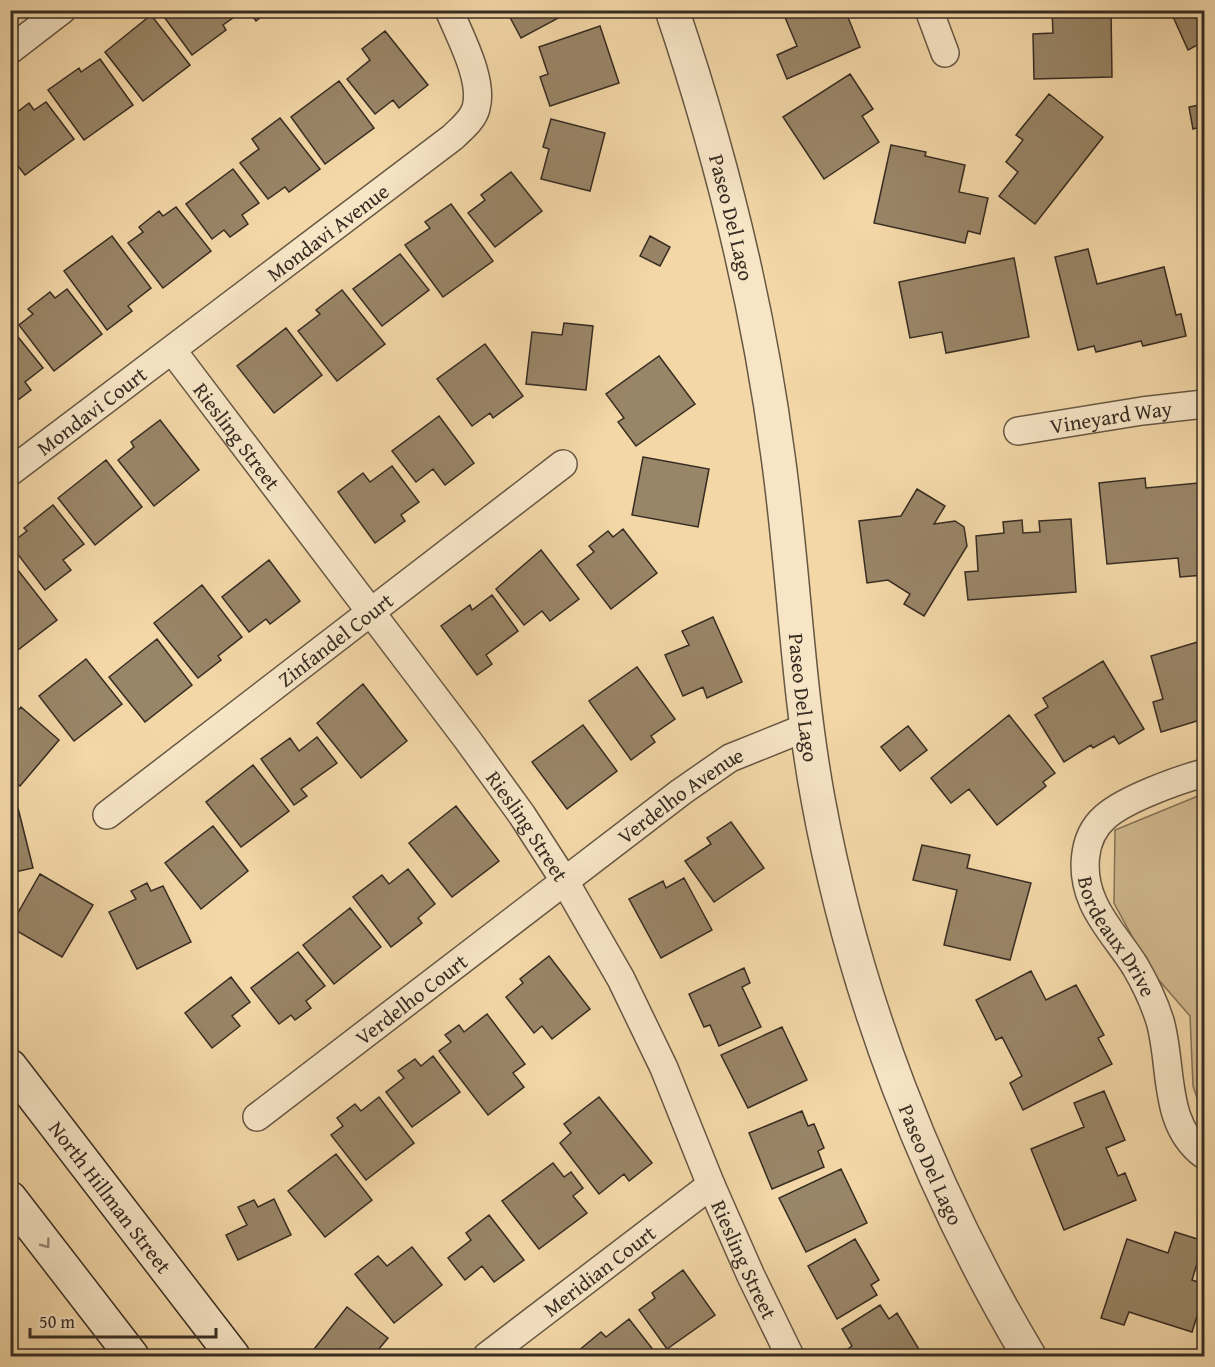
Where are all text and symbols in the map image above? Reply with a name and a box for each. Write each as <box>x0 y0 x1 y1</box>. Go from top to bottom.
street label: Paseo Del Lago <box>701 151 762 284</box>
street label: Mondavi Avenue <box>260 175 395 288</box>
street label: Mondavi Court <box>30 358 153 462</box>
street label: Riesling Street <box>186 376 289 497</box>
street label: Vineyard Way <box>1048 392 1174 441</box>
street label: Zinfandel Court <box>271 584 400 694</box>
street label: Paseo Del Lago <box>781 632 827 764</box>
street label: Verdelho Avenue <box>610 739 748 851</box>
street label: Riesling Street <box>479 764 577 888</box>
street label: Bordeaux Drive <box>1070 874 1164 1002</box>
street label: Verdelho Court <box>348 945 474 1052</box>
street label: Paseo Del Lago <box>891 1099 972 1230</box>
street label: North Hillman Street <box>42 1114 180 1280</box>
street label: Riesling Street <box>704 1195 785 1325</box>
street label: Meridian Court <box>536 1217 662 1324</box>
one-way arrow <box>39 1238 50 1249</box>
scale bar <box>30 1301 216 1339</box>
text: 50 m <box>39 1308 75 1335</box>

